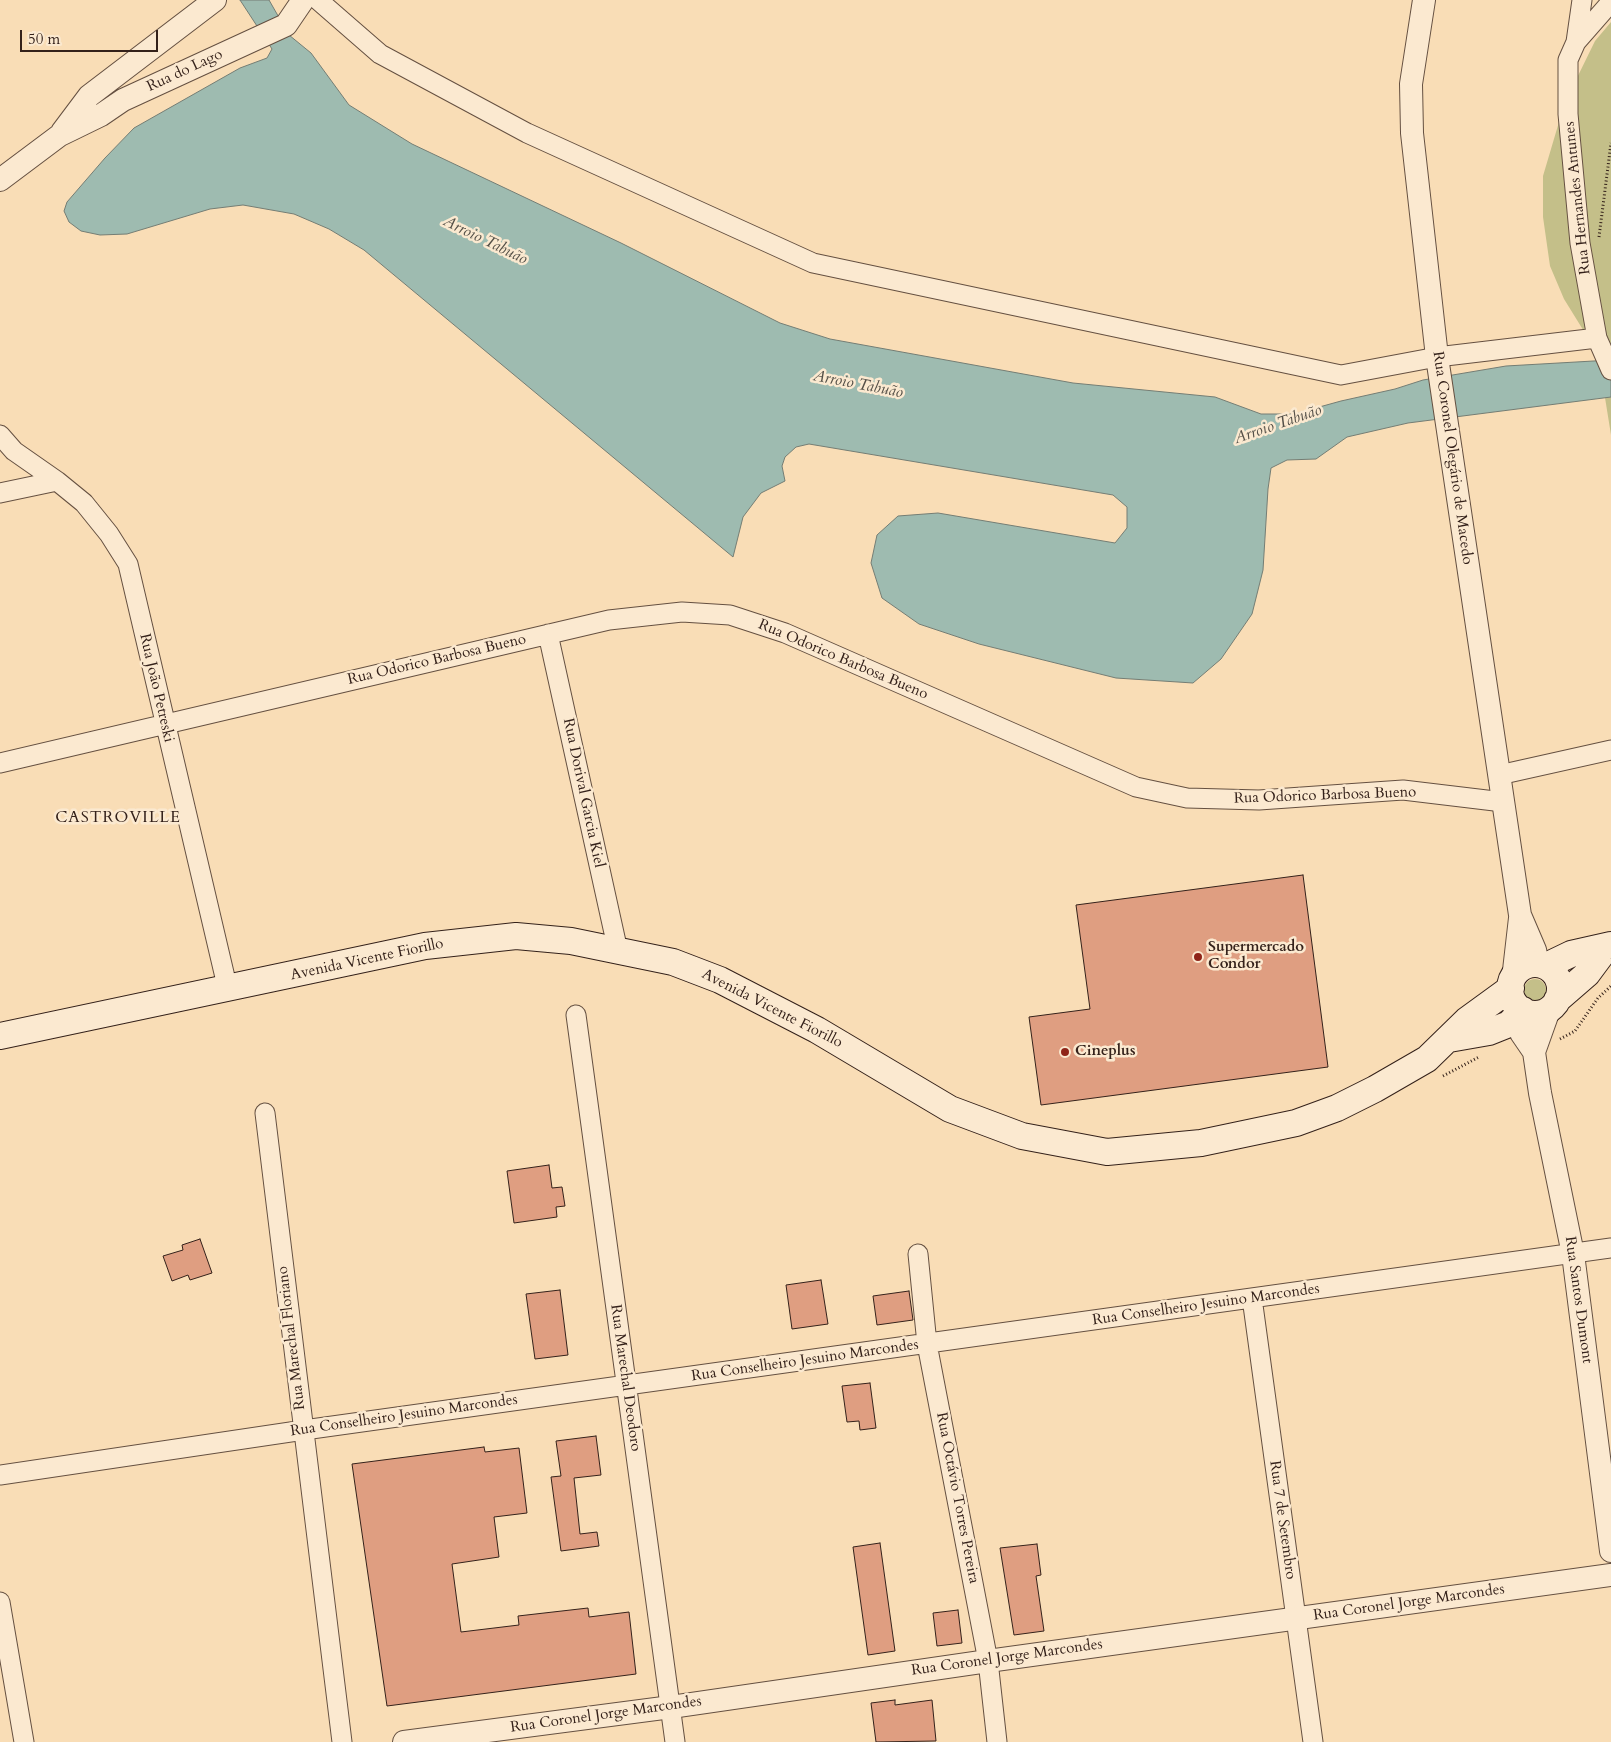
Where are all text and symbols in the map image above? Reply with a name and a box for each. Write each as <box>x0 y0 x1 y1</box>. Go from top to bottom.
scale bar <box>22 20 160 52</box>
text: 50 m <box>28 29 60 49</box>
street label: Rua do Lago <box>144 46 226 96</box>
street label: Rua Hernandes Antunes <box>1561 121 1595 275</box>
water label: Arroio Tabuão <box>440 212 530 270</box>
street label: Rua Coronel Olegário de Macedo <box>1428 350 1476 566</box>
water label: Arroio Tabuão <box>811 367 905 403</box>
water label: Arroio Tabuão <box>1232 401 1324 449</box>
street label: Rua Odorico Barbosa Bueno <box>755 616 931 704</box>
street label: Rua Odorico Barbosa Bueno <box>346 631 528 689</box>
street label: Rua João Petreski <box>135 632 177 744</box>
street label: Rua Dorival Garcia Kiel <box>558 717 608 869</box>
street label: Rua Odorico Barbosa Bueno <box>1233 784 1417 808</box>
district label: CASTROVILLE <box>54 808 182 828</box>
street label: Avenida Vicente Fiorillo <box>289 935 445 985</box>
place label: Supermercado Condor <box>1208 939 1304 974</box>
marker: Supermercado Condor <box>1192 951 1204 963</box>
street label: Avenida Vicente Fiorillo <box>699 966 845 1052</box>
place label: Cineplus <box>1075 1043 1135 1061</box>
marker: Cineplus <box>1059 1046 1071 1058</box>
street label: Rua Santos Dumont <box>1560 1235 1596 1365</box>
street label: Rua Marechal Floriano <box>274 1265 310 1411</box>
street label: Rua Conselheiro Jesuino Marcondes <box>1091 1280 1321 1330</box>
street label: Rua Marechal Deodoro <box>606 1303 644 1453</box>
street label: Rua Conselheiro Jesuino Marcondes <box>690 1336 920 1386</box>
street label: Rua Conselheiro Jesuino Marcondes <box>289 1391 519 1441</box>
street label: Rua Octávio Torres Pereira <box>932 1411 982 1585</box>
street label: Rua 7 de Setembro <box>1265 1459 1299 1581</box>
street label: Rua Coronel Jorge Marcondes <box>1312 1581 1506 1625</box>
street label: Rua Coronel Jorge Marcondes <box>910 1636 1104 1680</box>
street label: Rua Coronel Jorge Marcondes <box>509 1693 703 1737</box>

